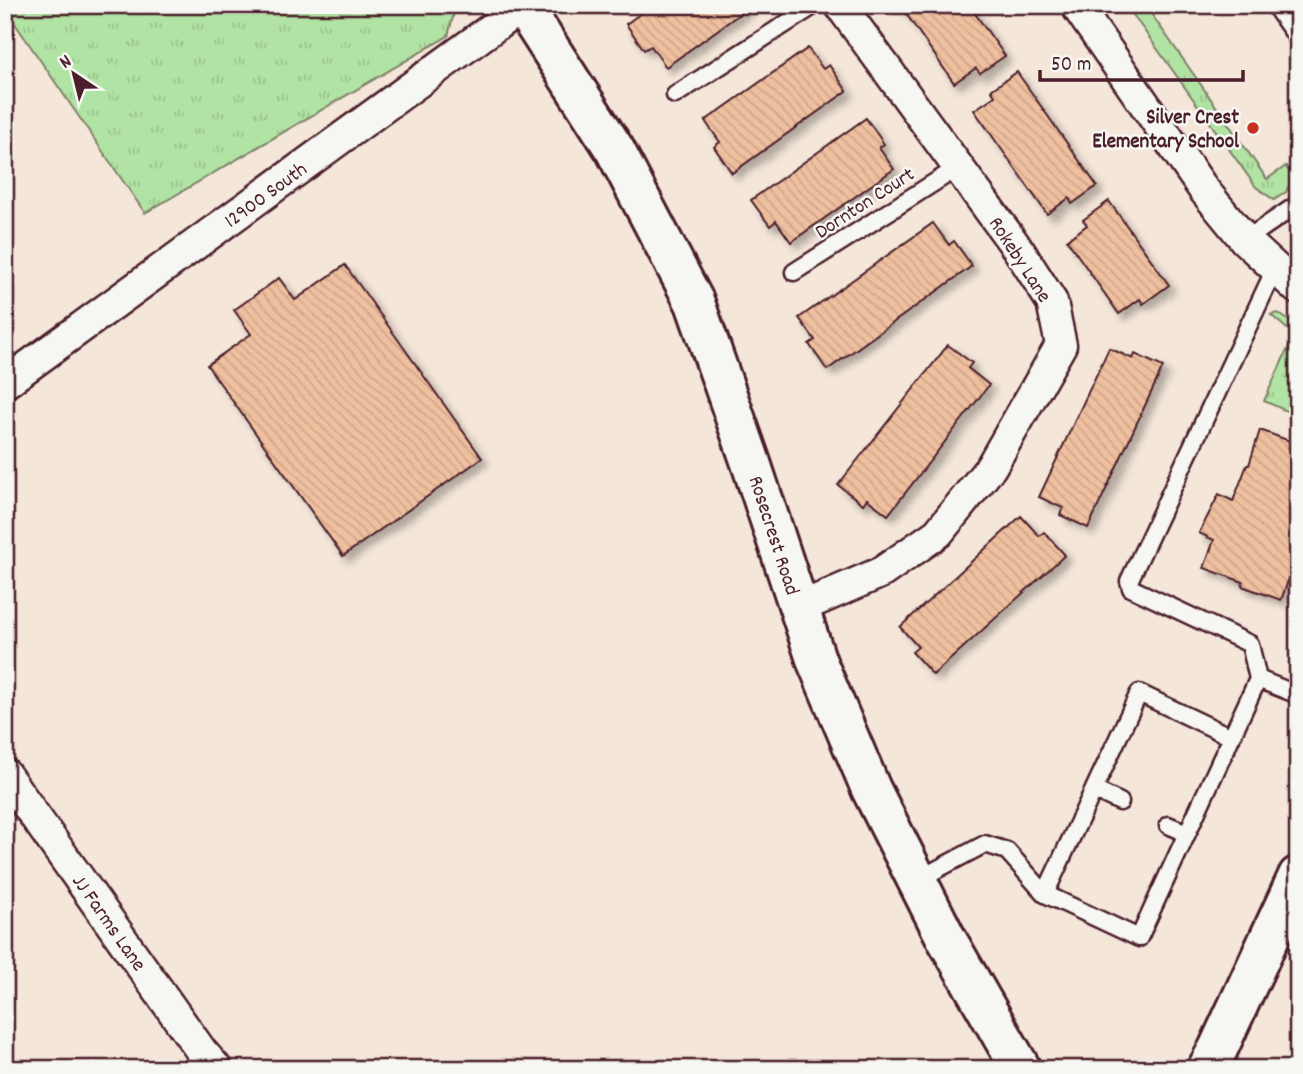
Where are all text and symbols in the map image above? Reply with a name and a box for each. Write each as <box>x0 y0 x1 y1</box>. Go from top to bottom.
north arrow <box>38 38 108 108</box>
scale bar <box>1040 38 1244 82</box>
text: N <box>55 49 78 77</box>
text: 50 m <box>1051 51 1091 81</box>
place label: Silver Crest Elementary School <box>1092 104 1240 158</box>
marker: Silver Crest Elementary School <box>1245 120 1261 136</box>
street label: 12900 South <box>219 156 314 237</box>
street label: Dornton Court <box>810 161 922 248</box>
street label: Rokeby Lane <box>979 212 1058 310</box>
street label: Rosecrest Road <box>739 472 806 599</box>
street label: JJ Farms Lane <box>63 869 152 978</box>

